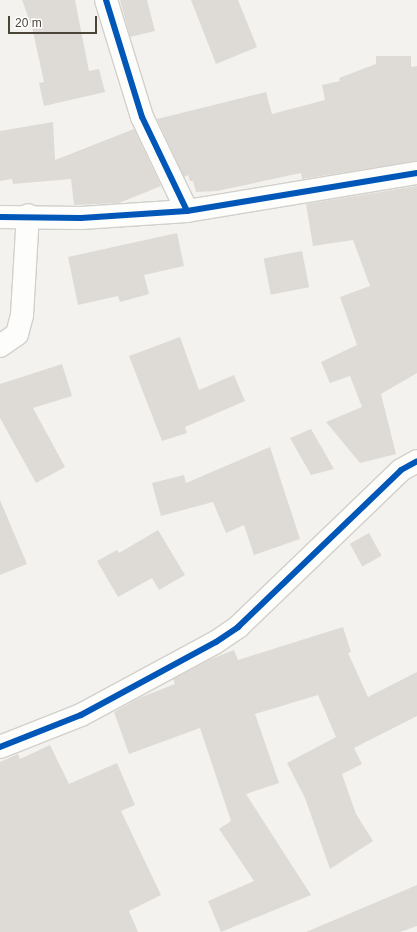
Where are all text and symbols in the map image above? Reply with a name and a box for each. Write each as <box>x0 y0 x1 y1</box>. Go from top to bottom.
scale bar <box>10 8 99 34</box>
text: 20 m <box>15 16 42 30</box>

